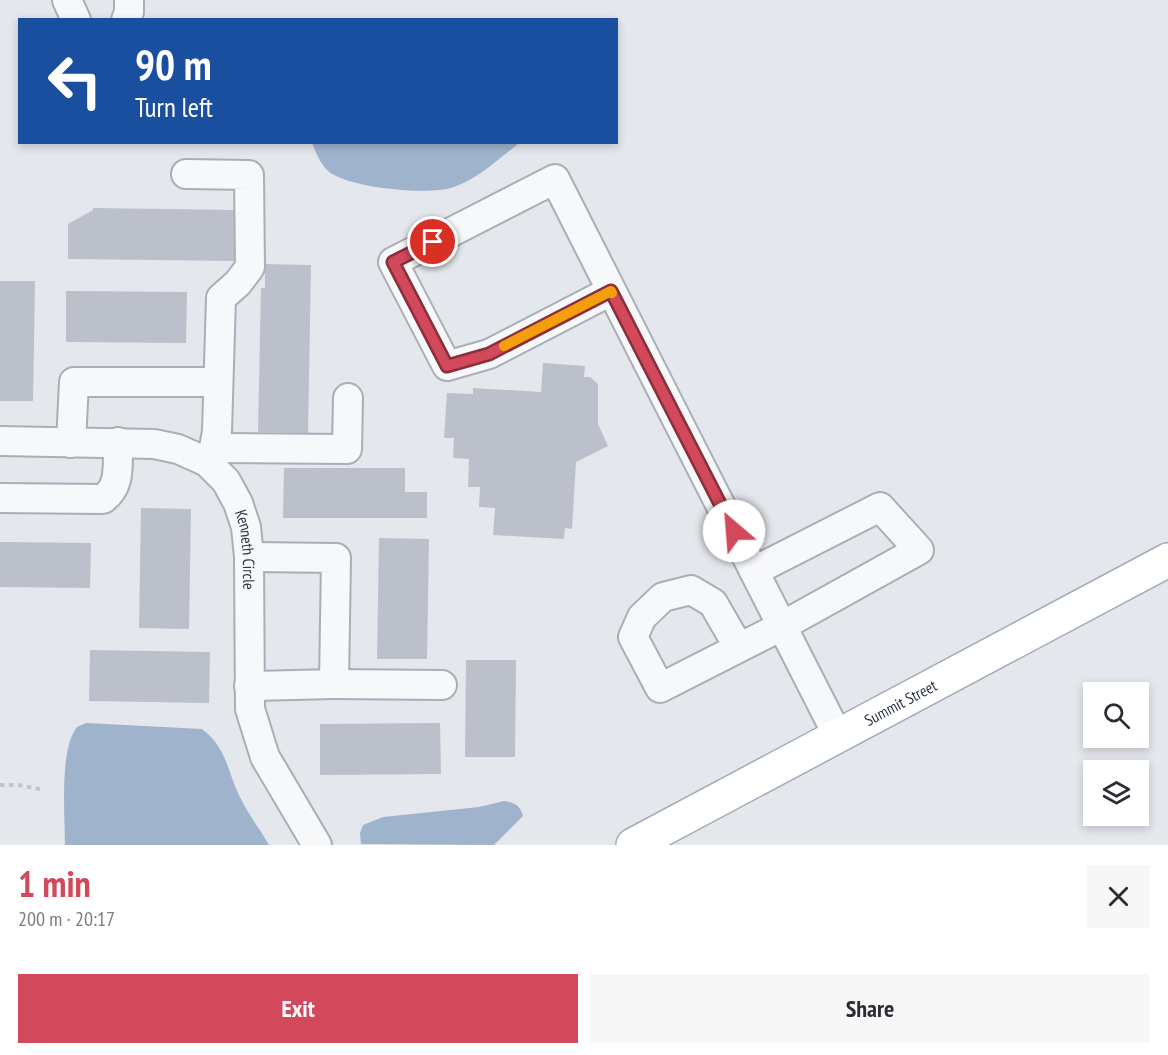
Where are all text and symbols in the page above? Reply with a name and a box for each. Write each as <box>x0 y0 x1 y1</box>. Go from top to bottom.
text: 90 m <box>135 37 212 92</box>
icon: left <box>36 42 114 120</box>
text: Turn left <box>135 90 213 124</box>
pin <box>407 216 458 267</box>
icon: arrive <box>416 225 449 258</box>
position arrow <box>702 499 766 563</box>
street label: Kenneth Circle <box>231 507 259 590</box>
street label: Summit Street <box>861 675 941 730</box>
map controls <box>1083 682 1149 826</box>
button: search <box>1083 682 1149 748</box>
button: layers <box>1083 760 1149 826</box>
text: 1 min <box>18 860 91 907</box>
button: close <box>1087 865 1150 928</box>
text: 200 m · 20:17 <box>18 906 115 932</box>
button: Exit <box>18 974 578 1043</box>
button: Share <box>590 974 1150 1043</box>

